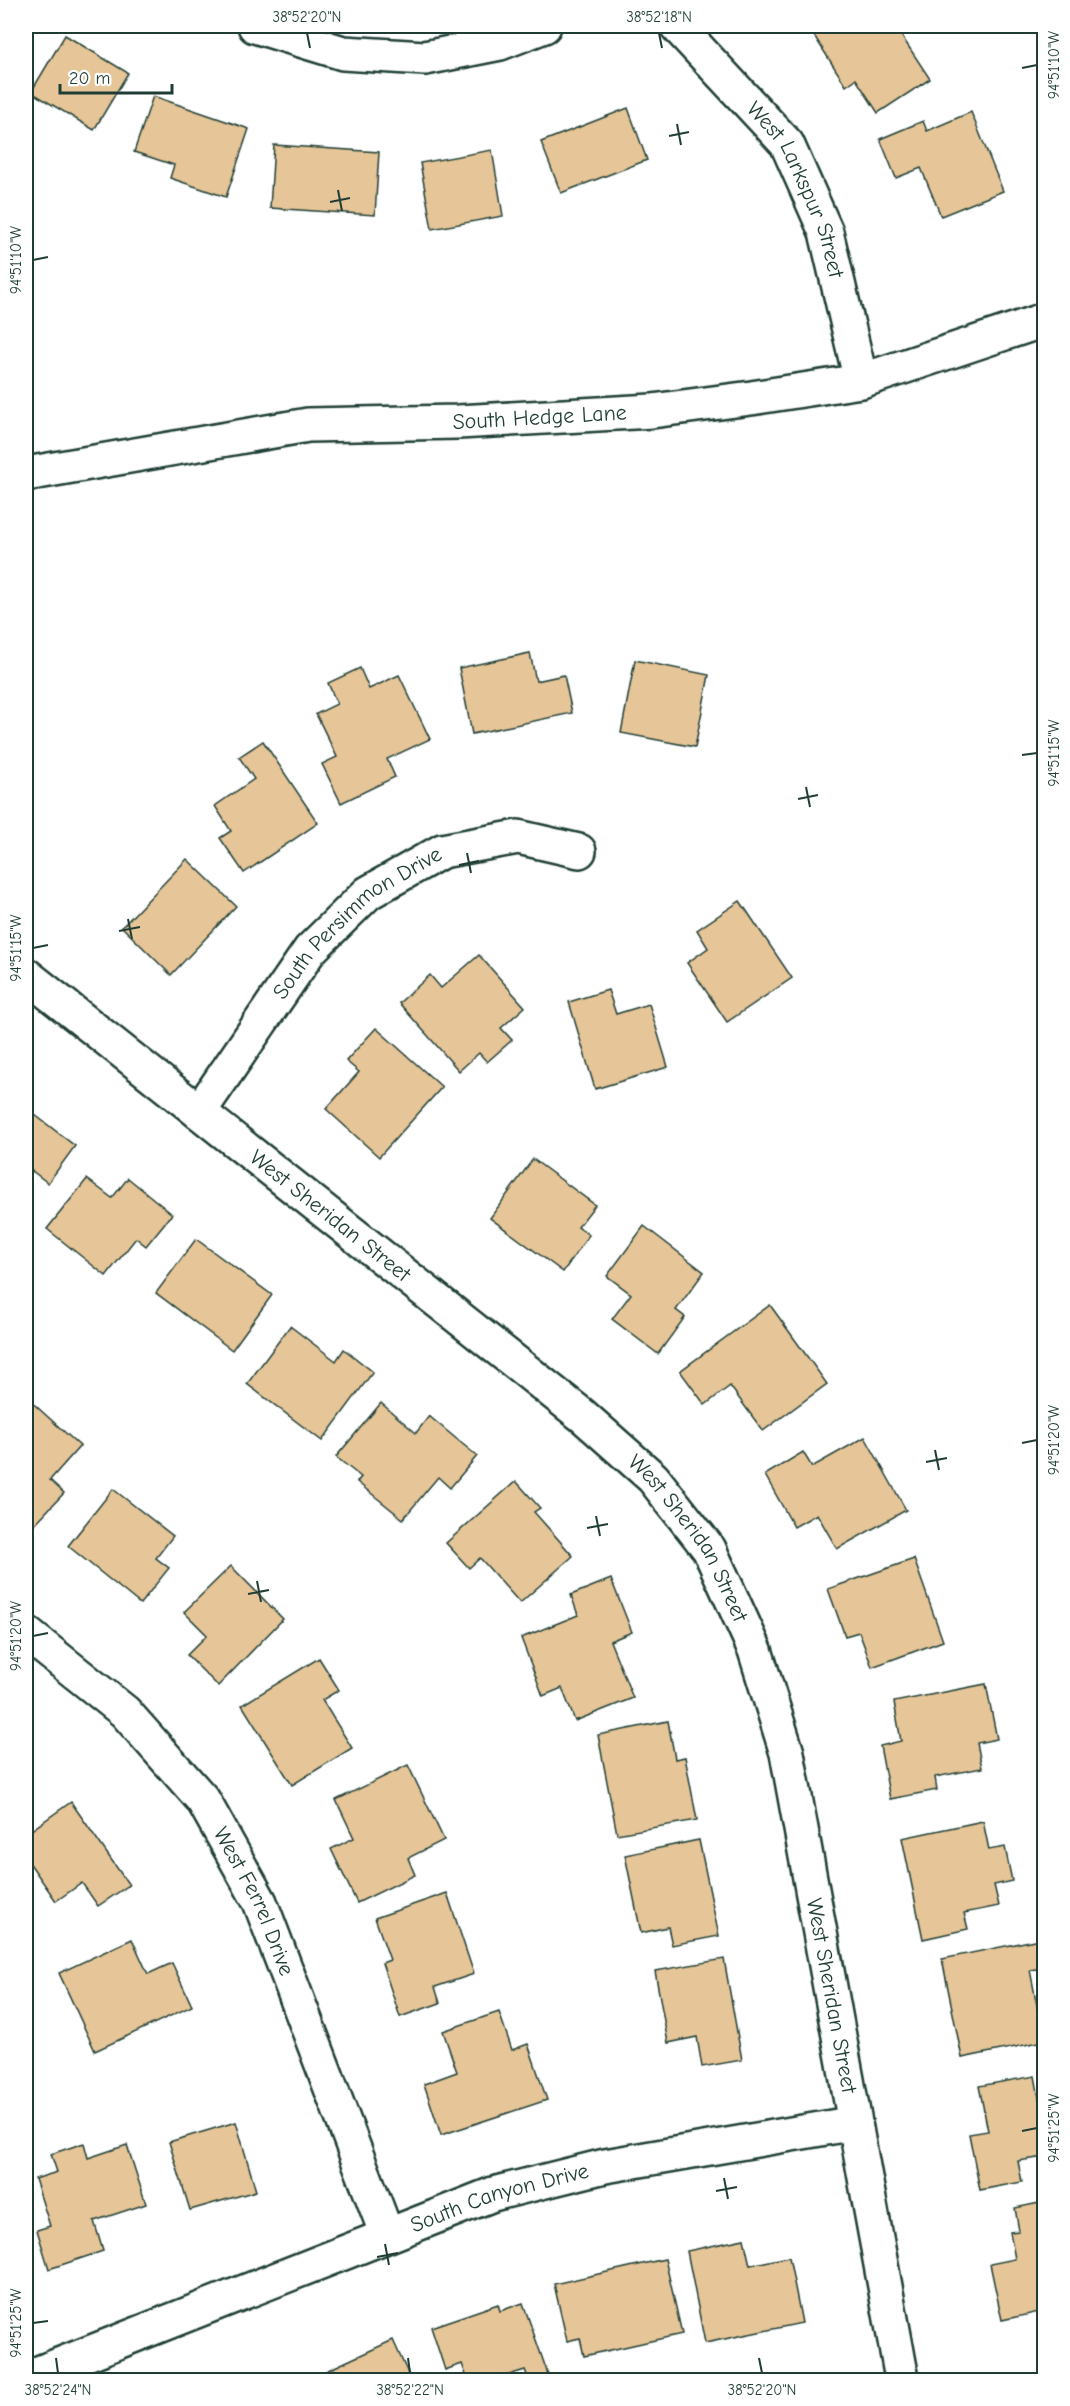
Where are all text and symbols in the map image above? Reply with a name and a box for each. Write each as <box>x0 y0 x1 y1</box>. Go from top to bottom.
text: 38°52'20"N <box>273 8 341 26</box>
text: 38°52'18"N <box>626 8 692 26</box>
text: 94°51'10"W <box>1045 31 1063 99</box>
scale bar <box>60 57 172 95</box>
text: 20 m <box>69 68 110 89</box>
street label: West Larkspur Street <box>741 96 849 281</box>
text: 94°51'10"W <box>7 226 25 294</box>
street label: South Hedge Lane <box>452 399 627 435</box>
text: 94°51'15"W <box>1045 719 1063 787</box>
street label: South Persimmon Drive <box>267 841 446 1004</box>
text: 94°51'15"W <box>7 914 25 982</box>
street label: West Sheridan Street <box>245 1144 416 1288</box>
text: 94°51'20"W <box>1045 1405 1063 1475</box>
street label: West Sheridan Street <box>623 1449 754 1627</box>
text: 94°51'20"W <box>7 1601 25 1671</box>
street label: West Ferrel Drive <box>208 1822 300 1979</box>
street label: West Sheridan Street <box>801 1896 862 2096</box>
text: 94°51'25"W <box>1045 2093 1063 2163</box>
street label: South Canyon Drive <box>407 2158 591 2238</box>
text: 94°51'25"W <box>7 2288 25 2358</box>
text: 38°52'24"N <box>25 2381 91 2399</box>
text: 38°52'22"N <box>376 2381 444 2399</box>
text: 38°52'20"N <box>728 2381 796 2399</box>

